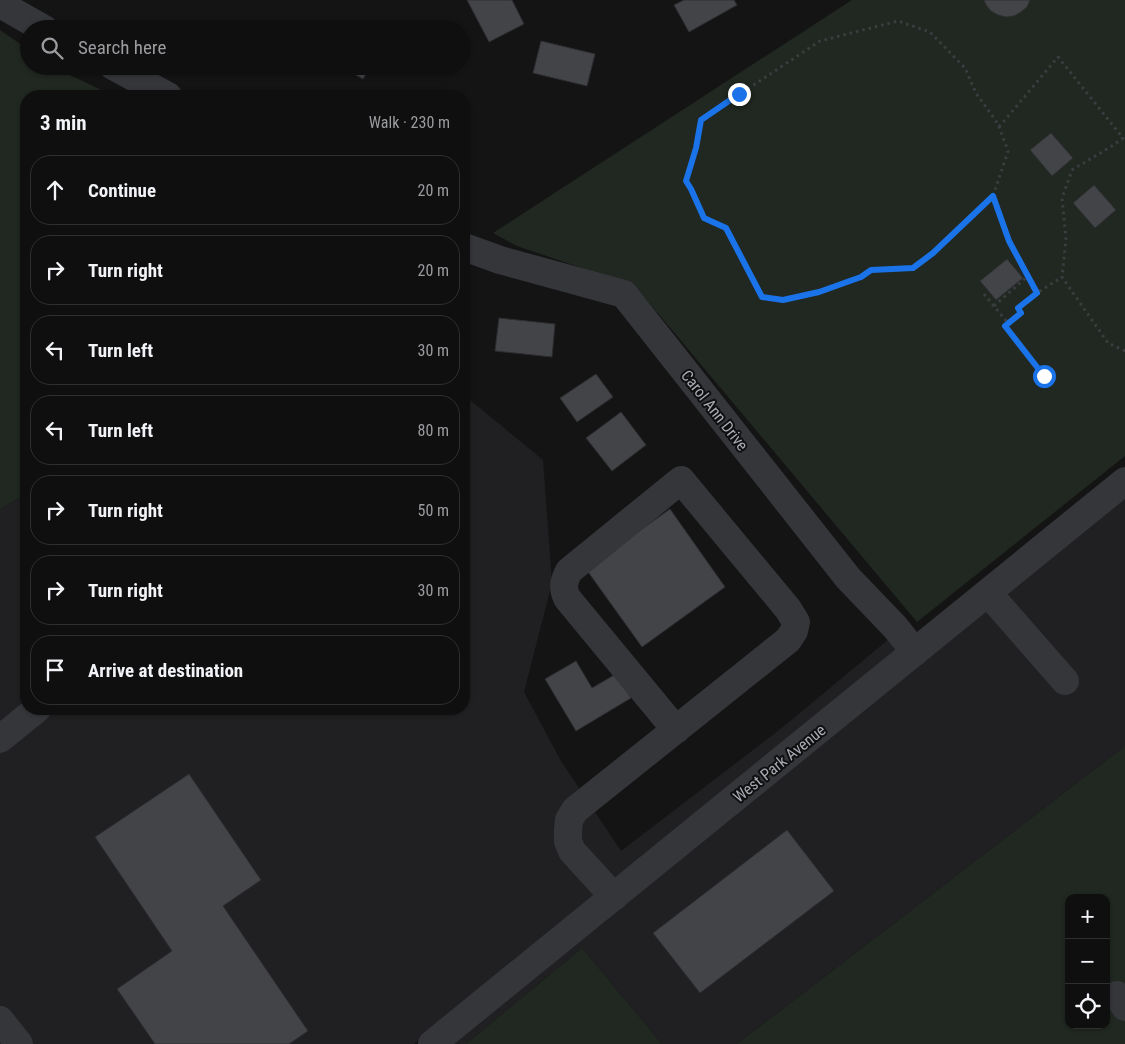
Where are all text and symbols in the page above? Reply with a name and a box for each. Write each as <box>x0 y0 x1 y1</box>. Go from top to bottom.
search box <box>20 20 470 75</box>
icon: search <box>38 34 66 62</box>
text: Search here <box>78 36 166 59</box>
route end <box>728 83 751 106</box>
text: 3 min <box>40 111 87 135</box>
text: Walk · 230 m <box>369 113 450 132</box>
icon: ahead <box>41 176 69 204</box>
text: Continue <box>88 179 156 202</box>
text: 20 m <box>417 181 449 200</box>
icon: right <box>41 256 69 284</box>
text: Turn right <box>88 259 163 282</box>
text: 20 m <box>417 261 449 280</box>
icon: left <box>41 336 69 364</box>
text: Turn left <box>88 339 153 362</box>
text: 30 m <box>417 341 449 360</box>
route start <box>1033 365 1056 388</box>
street label: Carol Ann Drive <box>677 366 752 454</box>
icon: left <box>41 416 69 444</box>
text: Turn left <box>88 419 153 442</box>
text: 80 m <box>417 421 449 440</box>
icon: right <box>41 496 69 524</box>
text: Turn right <box>88 499 163 522</box>
text: 50 m <box>417 501 449 520</box>
icon: right <box>41 576 69 604</box>
text: Turn right <box>88 579 163 602</box>
text: 30 m <box>417 581 449 600</box>
icon: arrive <box>41 656 69 684</box>
text: Arrive at destination <box>88 659 243 682</box>
street label: West Park Avenue <box>729 720 829 806</box>
map controls <box>1065 894 1110 1029</box>
button: + <box>1065 894 1110 939</box>
button: − <box>1065 939 1110 984</box>
button: locate <box>1065 984 1110 1029</box>

